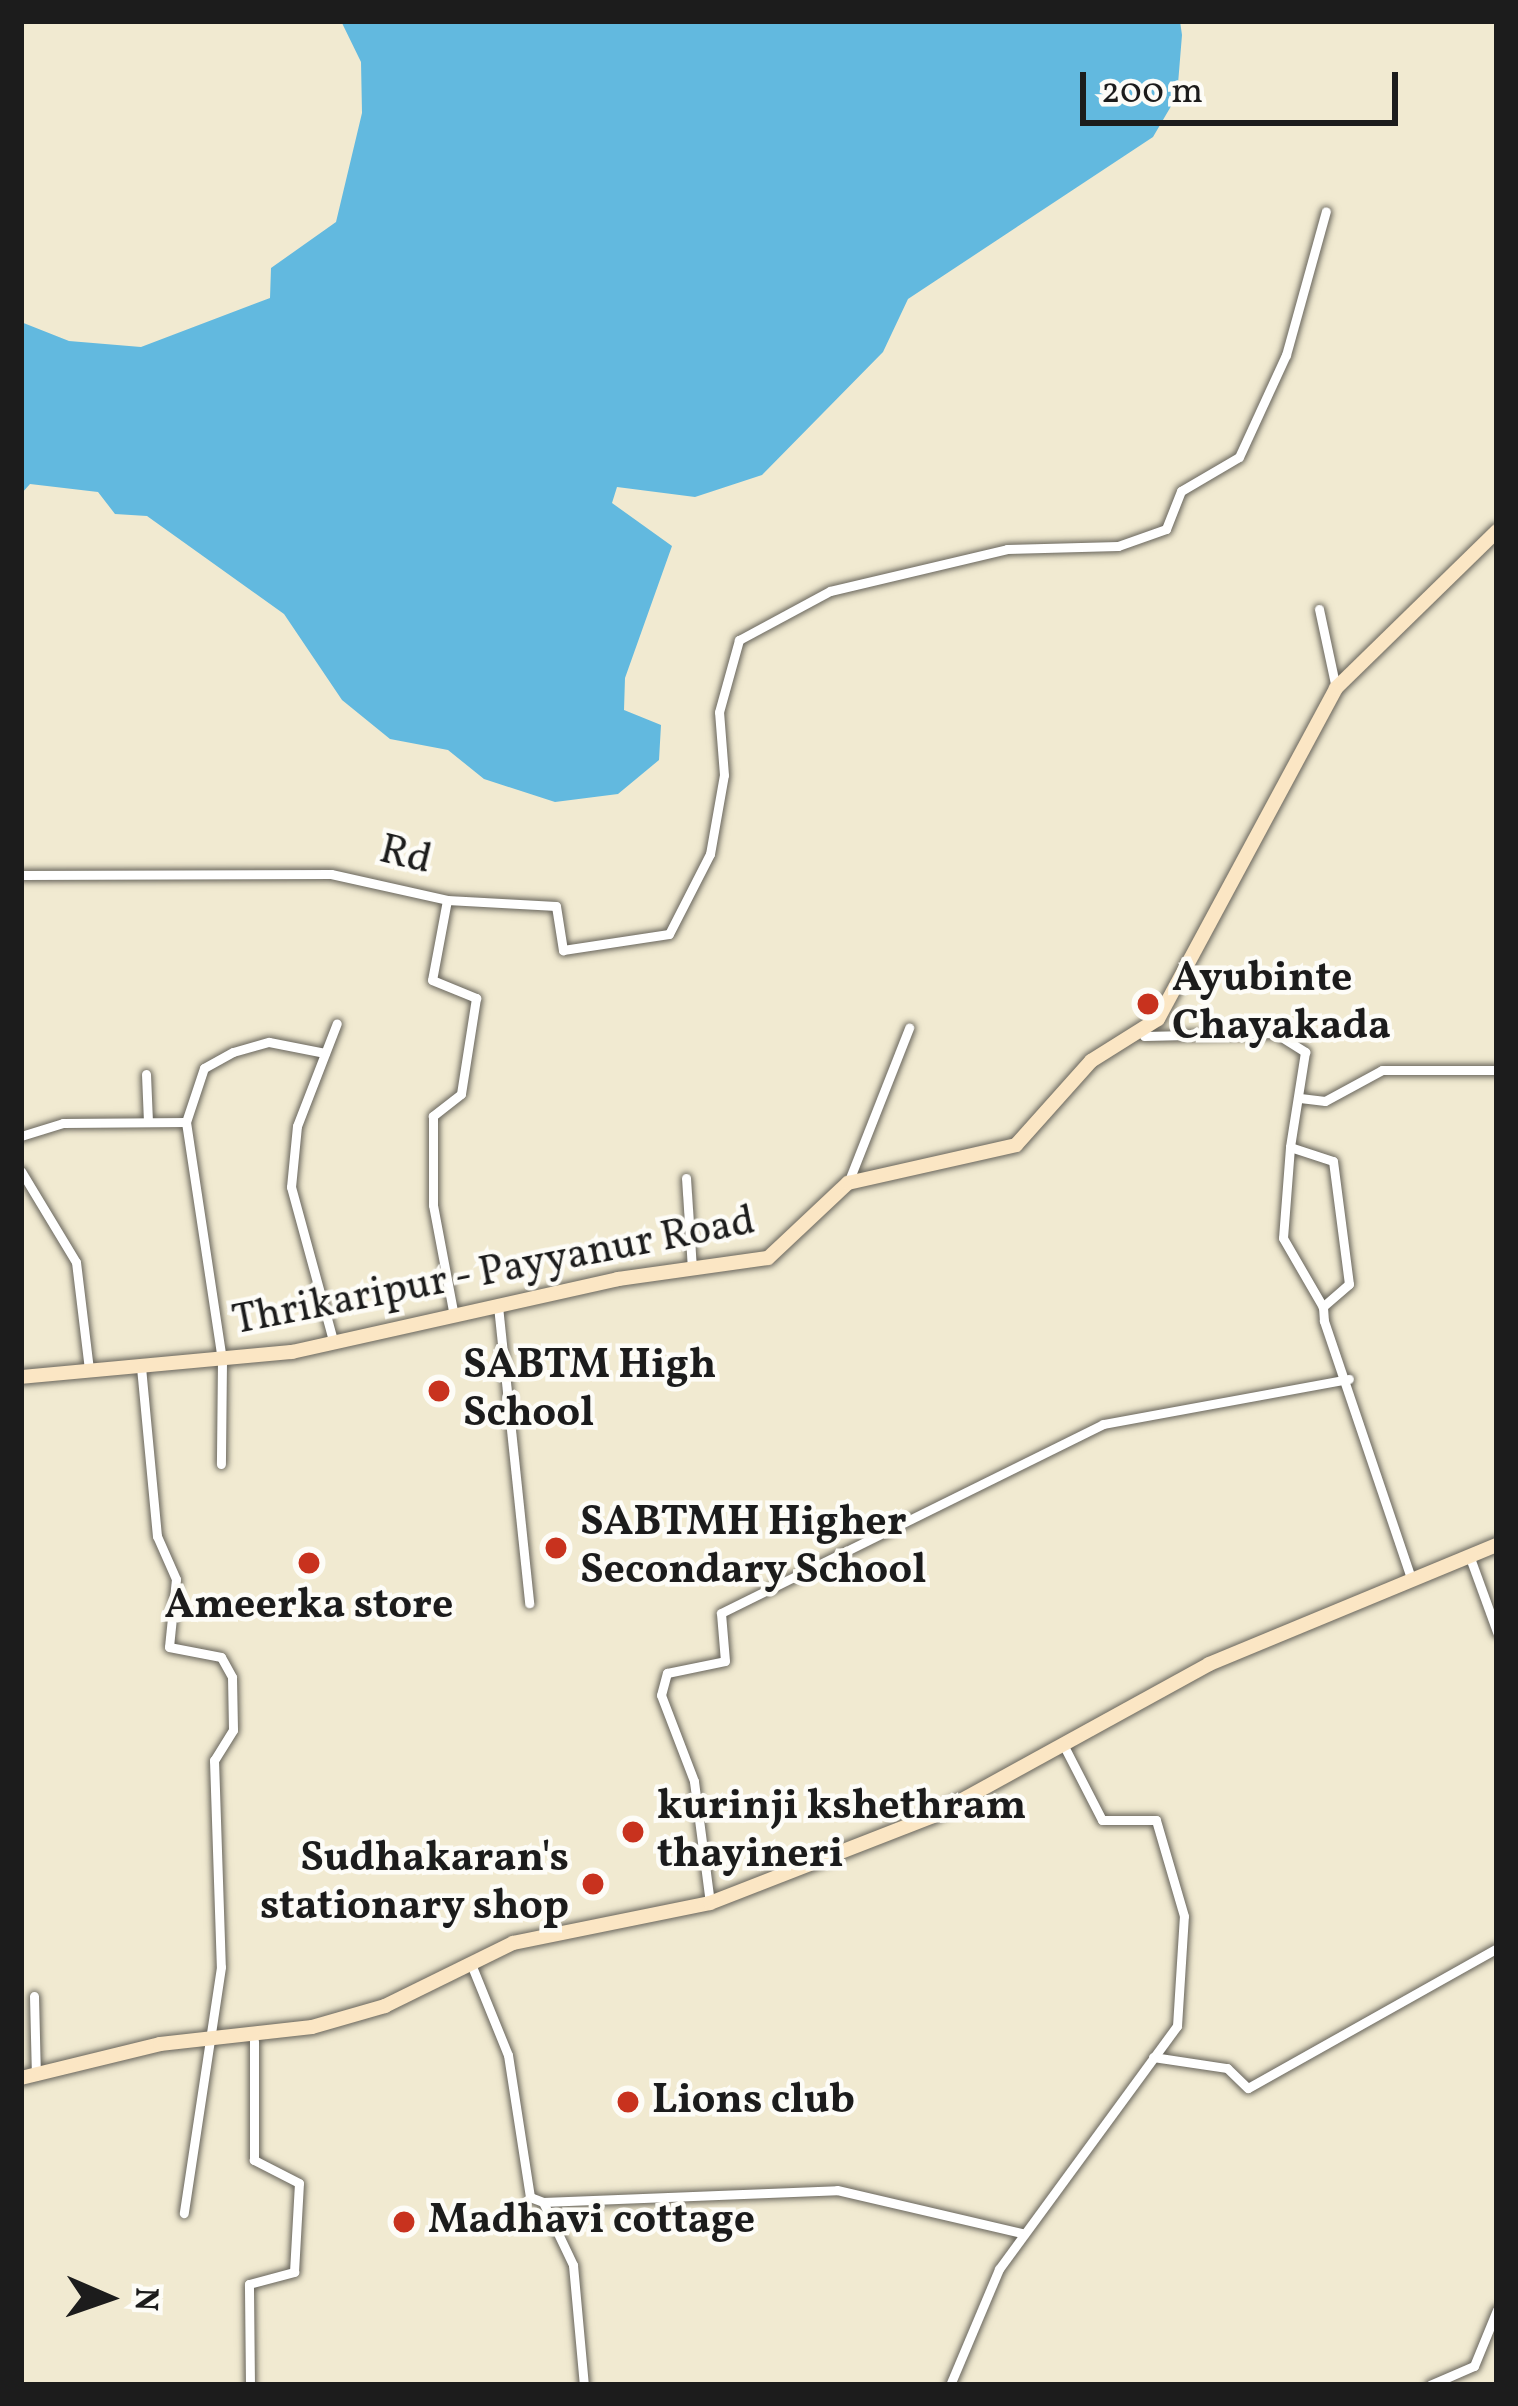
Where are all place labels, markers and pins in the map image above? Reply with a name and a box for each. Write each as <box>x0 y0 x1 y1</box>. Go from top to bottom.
place label: Ayubinte Chayakada <box>1172 955 1391 1054</box>
marker: Ayubinte Chayakada <box>1135 991 1161 1017</box>
place label: SABTM High School <box>463 1342 716 1440</box>
marker: SABTM High School <box>426 1378 452 1404</box>
place label: SABTMH Higher Secondary School <box>580 1499 927 1598</box>
marker: SABTMH Higher Secondary School <box>543 1535 569 1561</box>
marker: Ameerka store <box>296 1550 322 1576</box>
place label: Ameerka store <box>164 1582 454 1632</box>
place label: kurinji kshethram thayineri <box>657 1783 1026 1882</box>
marker: kurinji kshethram thayineri <box>620 1819 646 1845</box>
place label: Sudhakaran's stationary shop <box>259 1835 569 1934</box>
marker: Sudhakaran's stationary shop <box>580 1871 606 1897</box>
place label: Lions club <box>652 2077 855 2127</box>
marker: Lions club <box>615 2089 641 2115</box>
place label: Madhavi cottage <box>428 2197 755 2247</box>
marker: Madhavi cottage <box>391 2209 417 2235</box>

